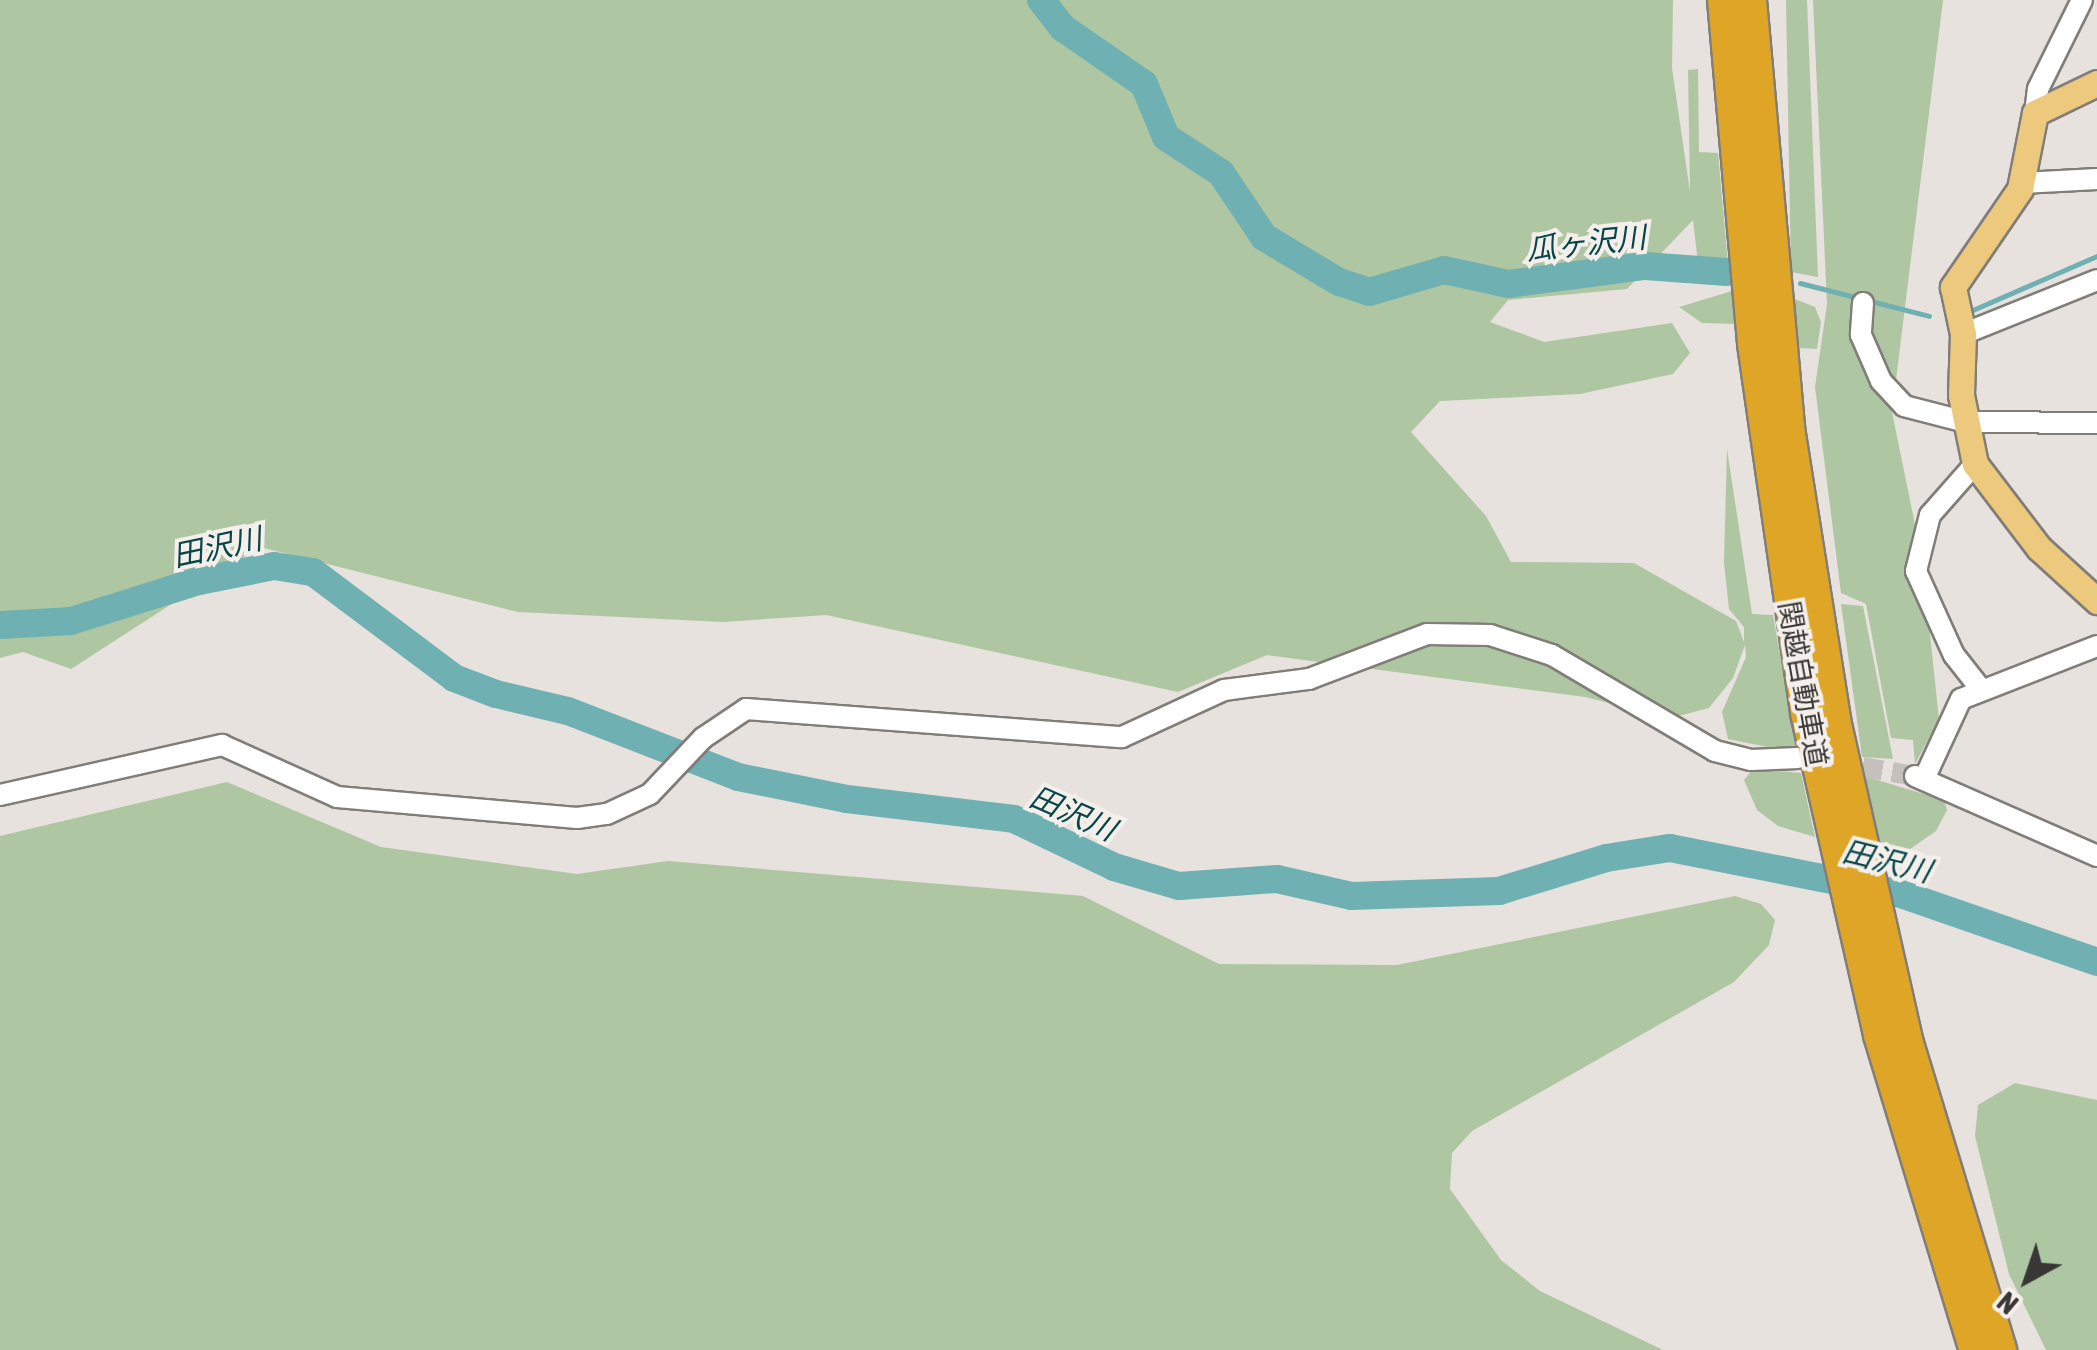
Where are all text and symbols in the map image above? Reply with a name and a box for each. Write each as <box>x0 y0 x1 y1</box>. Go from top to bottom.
water label: 瓜ヶ沢川 <box>1524 219 1648 267</box>
water label: 田沢川 <box>169 520 265 574</box>
street label: 関越自動車道 <box>1772 598 1834 770</box>
water label: 田沢川 <box>1025 778 1121 848</box>
water label: 田沢川 <box>1839 833 1935 889</box>
north arrow <box>1977 1230 2077 1330</box>
text: N <box>1991 1285 2024 1321</box>

